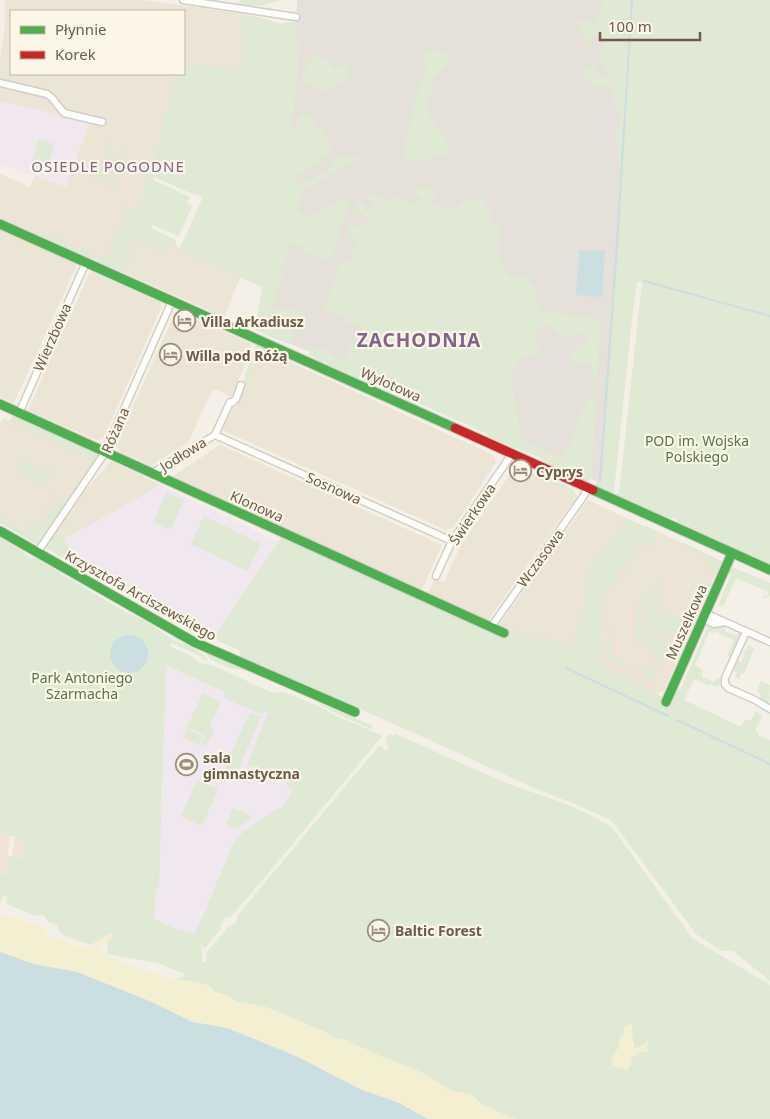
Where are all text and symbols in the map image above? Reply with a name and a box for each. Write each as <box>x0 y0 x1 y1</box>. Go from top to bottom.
legend <box>10 10 185 75</box>
scale bar <box>600 10 700 42</box>
text: 100 m <box>608 16 652 36</box>
text: Płynnie <box>55 19 106 39</box>
text: Korek <box>55 44 96 64</box>
district label: OSIEDLE POGODNE <box>31 156 185 176</box>
street label: Wierzbowa <box>29 300 75 374</box>
hotel icon: Villa Arkadiusz <box>173 309 197 333</box>
place label: Villa Arkadiusz <box>201 312 304 331</box>
district label: ZACHODNIA <box>357 327 481 353</box>
hotel icon: Willa pod Różą <box>158 343 182 367</box>
place label: Willa pod Różą <box>186 346 287 365</box>
street label: Wylotowa <box>358 362 424 406</box>
street label: Różana <box>97 404 133 456</box>
park label: POD im. Wojska Polskiego <box>645 431 749 466</box>
street label: Jodłowa <box>154 432 210 477</box>
hotel icon: Cyprys <box>508 459 532 483</box>
place label: Cyprys <box>536 462 583 481</box>
street label: Sosnowa <box>303 467 365 509</box>
street label: Świerkowa <box>444 479 500 549</box>
street label: Klonowa <box>227 486 287 526</box>
street label: Wczasowa <box>512 525 568 591</box>
street label: Krzysztofa Arciszewskiego <box>62 545 220 645</box>
street label: Muszelkowa <box>661 581 711 663</box>
park label: Park Antoniego Szarmacha <box>31 668 133 703</box>
place label: sala gimnastyczna <box>203 748 300 783</box>
sports icon: sala gimnastyczna <box>175 753 199 777</box>
hotel icon: Baltic Forest <box>367 918 391 942</box>
place label: Baltic Forest <box>395 921 482 940</box>

